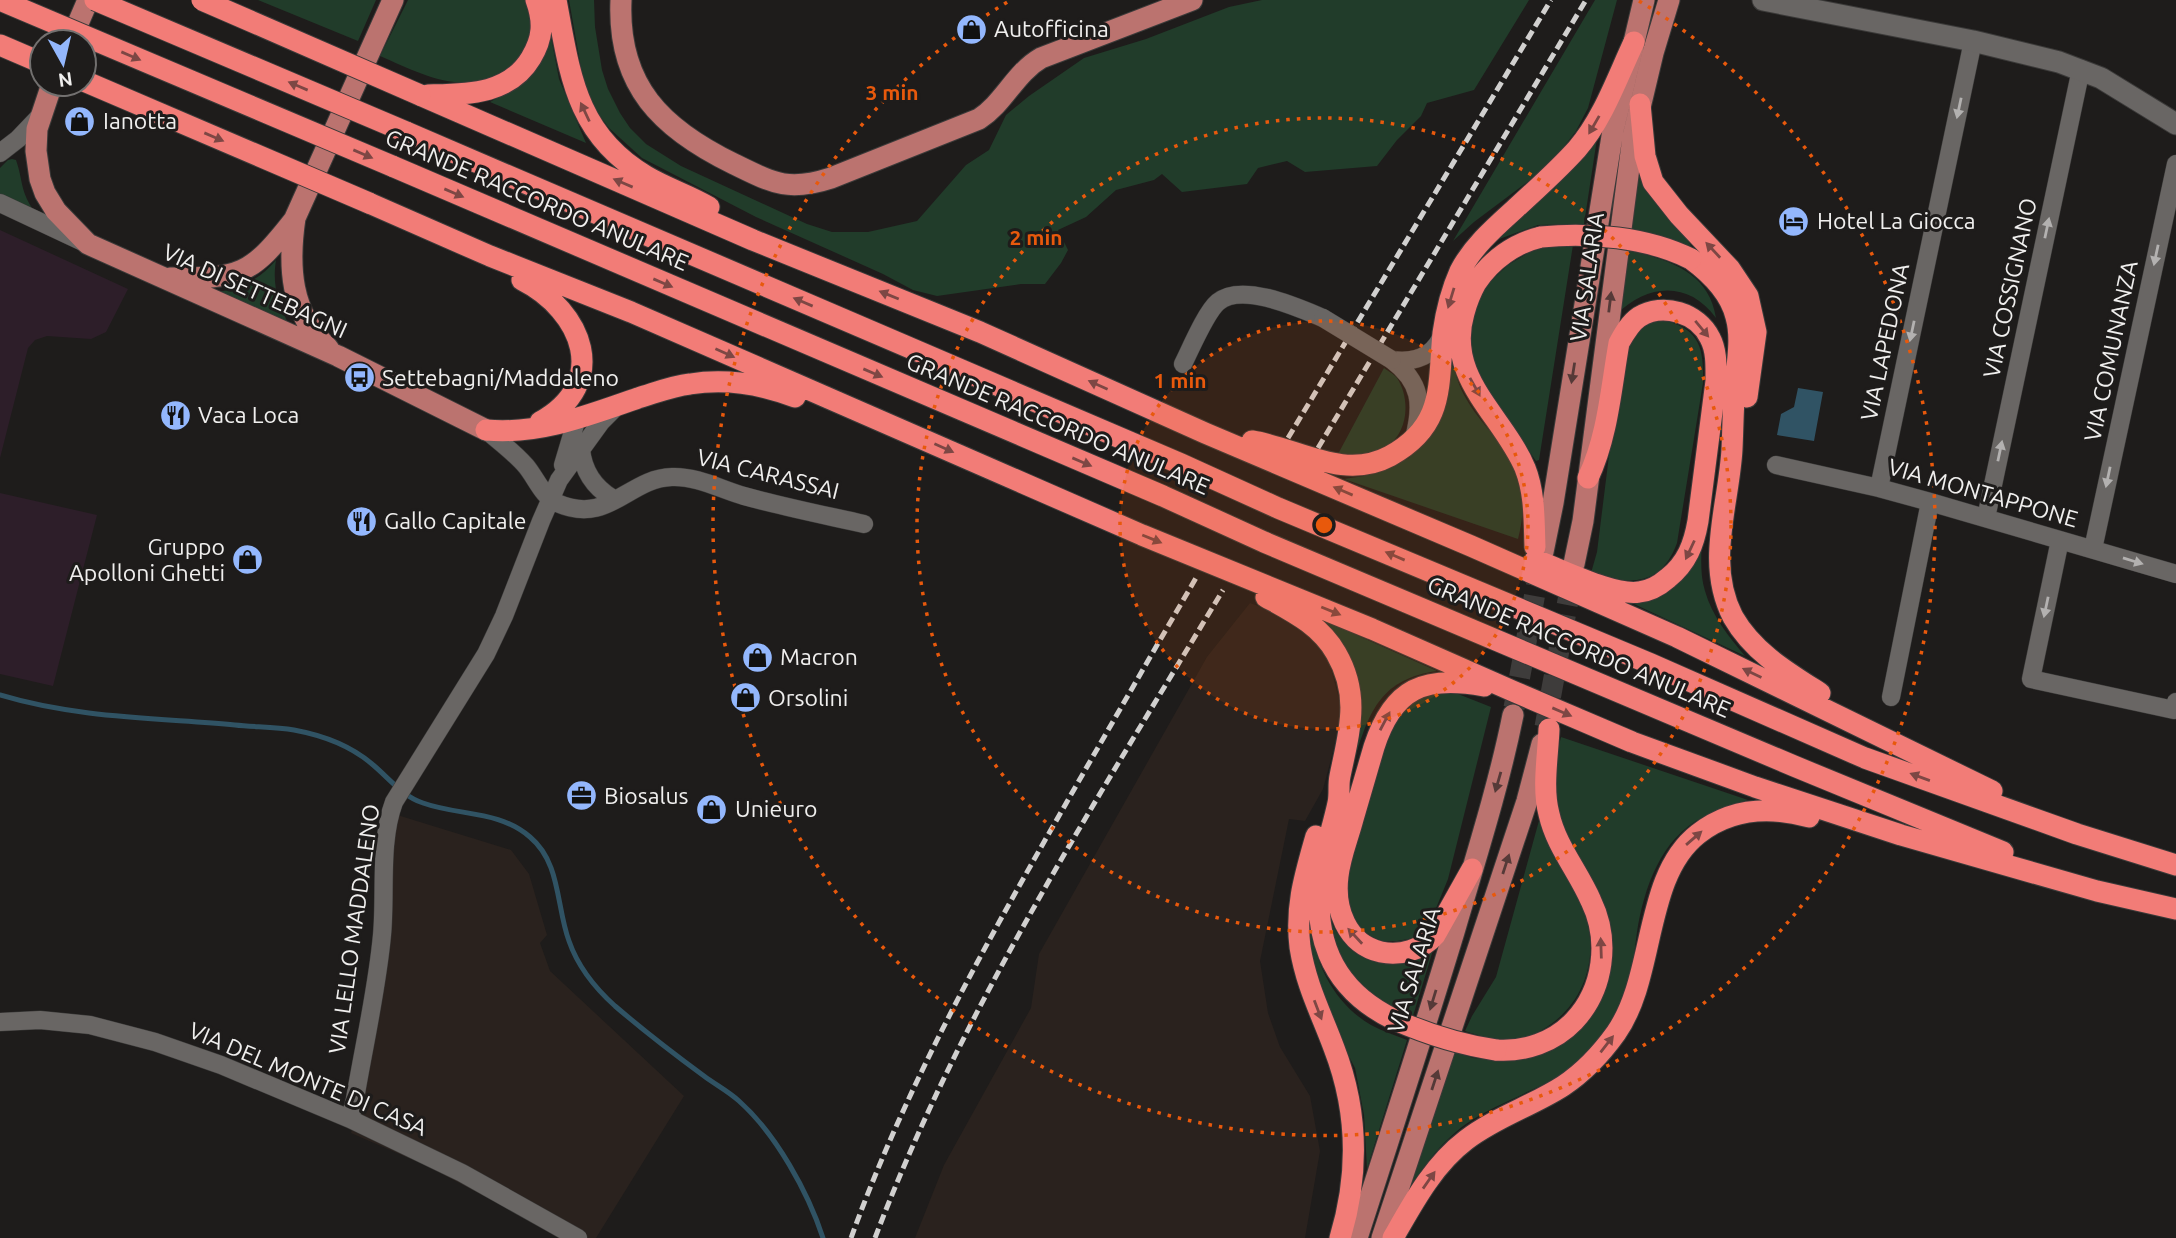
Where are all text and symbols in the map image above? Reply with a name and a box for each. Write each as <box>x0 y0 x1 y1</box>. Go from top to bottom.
shop icon: Autofficina <box>954 12 988 46</box>
place label: Autofficina <box>994 16 1109 41</box>
north arrow <box>28 28 98 98</box>
one-way arrow <box>120 50 141 61</box>
text: N <box>57 68 74 92</box>
one-way arrow <box>288 80 309 91</box>
text: 3 min <box>865 80 919 104</box>
one-way arrow <box>1953 97 1964 119</box>
one-way arrow <box>579 102 590 122</box>
shop icon: Ianotta <box>63 104 97 138</box>
place label: Ianotta <box>103 108 177 133</box>
one-way arrow <box>1588 116 1600 135</box>
street label: GRANDE RACCORDO ANULARE <box>382 124 692 275</box>
one-way arrow <box>204 132 225 143</box>
one-way arrow <box>352 148 373 159</box>
one-way arrow <box>613 177 633 189</box>
one-way arrow <box>444 188 465 199</box>
street label: VIA COSSIGNANO <box>1978 196 2041 380</box>
hotel icon: Hotel La Giocca <box>1777 204 1811 238</box>
place label: Hotel La Giocca <box>1817 208 1976 233</box>
street label: VIA SALARIA <box>1565 211 1608 343</box>
one-way arrow <box>2042 217 2053 239</box>
text: 2 min <box>1009 225 1063 249</box>
street label: VIA DI SETTEBAGNI <box>159 239 351 342</box>
one-way arrow <box>1706 242 1722 259</box>
one-way arrow <box>2151 244 2162 266</box>
street label: VIA COMUNANZA <box>2079 258 2142 444</box>
street label: VIA LAPEDONA <box>1856 261 1913 423</box>
one-way arrow <box>653 278 674 289</box>
one-way arrow <box>1445 288 1455 309</box>
one-way arrow <box>879 289 900 300</box>
one-way arrow <box>1605 291 1616 313</box>
one-way arrow <box>792 297 813 308</box>
one-way arrow <box>1695 319 1710 337</box>
one-way arrow <box>1906 320 1917 342</box>
one-way arrow <box>715 348 736 359</box>
street label: GRANDE RACCORDO ANULARE <box>903 348 1213 499</box>
bus stop icon: Settebagni/Maddaleno <box>342 361 376 395</box>
one-way arrow <box>1567 362 1578 384</box>
place label: Settebagni/Maddaleno <box>382 365 619 390</box>
one-way arrow <box>862 367 883 378</box>
text: 1 min <box>1153 368 1207 392</box>
one-way arrow <box>1469 377 1480 397</box>
one-way arrow <box>1088 379 1108 391</box>
restaurant icon: Vaca Loca <box>158 398 192 432</box>
place label: Vaca Loca <box>198 402 299 427</box>
one-way arrow <box>1995 440 2006 462</box>
one-way arrow <box>933 443 954 454</box>
street label: VIA CARASSAI <box>694 444 842 503</box>
street label: VIA MONTAPPONE <box>1885 453 2081 532</box>
one-way arrow <box>1072 456 1092 468</box>
one-way arrow <box>2103 467 2114 489</box>
one-way arrow <box>1332 485 1353 496</box>
restaurant icon: Gallo Capitale <box>344 504 378 538</box>
place label: Gallo Capitale <box>384 508 526 533</box>
centre of rings <box>1312 513 1336 537</box>
place label: Gruppo Apolloni Ghetti <box>69 534 225 585</box>
one-way arrow <box>1142 534 1163 545</box>
one-way arrow <box>1684 540 1696 560</box>
shop icon: Gruppo Apolloni Ghetti <box>231 543 265 577</box>
one-way arrow <box>1384 550 1405 561</box>
one-way arrow <box>2123 556 2144 566</box>
street label: GRANDE RACCORDO ANULARE <box>1424 571 1734 722</box>
one-way arrow <box>2040 596 2051 618</box>
one-way arrow <box>1320 606 1341 617</box>
shop icon: Macron <box>740 640 774 674</box>
place label: Macron <box>780 644 858 669</box>
one-way arrow <box>1742 667 1762 679</box>
shop icon: Orsolini <box>728 681 762 715</box>
place label: Orsolini <box>768 685 848 710</box>
one-way arrow <box>1551 707 1572 718</box>
one-way arrow <box>1378 710 1390 730</box>
one-way arrow <box>1492 771 1502 792</box>
one-way arrow <box>1910 772 1931 783</box>
office icon: Biosalus <box>564 779 598 813</box>
place label: Biosalus <box>604 783 689 808</box>
shop icon: Unieuro <box>695 792 729 826</box>
place label: Unieuro <box>735 796 817 821</box>
street label: VIA LELLO MADDALENO <box>324 802 383 1056</box>
one-way arrow <box>1686 831 1703 846</box>
one-way arrow <box>1501 854 1512 875</box>
street label: VIA SALARIA <box>1383 904 1445 1036</box>
one-way arrow <box>1347 927 1363 944</box>
one-way arrow <box>1596 937 1607 959</box>
one-way arrow <box>1427 989 1437 1010</box>
one-way arrow <box>1312 999 1323 1020</box>
street label: VIA DEL MONTE DI CASA <box>185 1017 431 1140</box>
one-way arrow <box>1600 1035 1614 1053</box>
one-way arrow <box>1430 1070 1440 1091</box>
one-way arrow <box>1422 1171 1436 1189</box>

